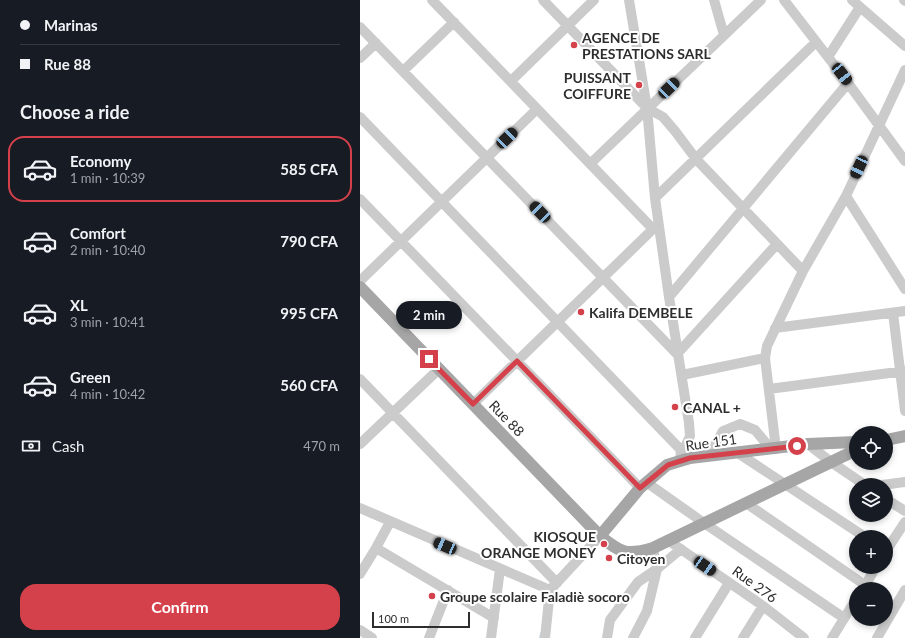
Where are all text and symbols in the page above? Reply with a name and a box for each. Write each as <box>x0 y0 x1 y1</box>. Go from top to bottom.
text: Marinas <box>44 16 98 34</box>
place label: AGENCE DE PRESTATIONS SARL <box>581 29 711 62</box>
marker: AGENCE DE PRESTATIONS SARL <box>569 40 579 50</box>
text: Rue 88 <box>44 55 91 73</box>
car <box>830 61 854 87</box>
place label: PUISSANT COIFFURE <box>563 69 632 102</box>
car <box>656 75 682 101</box>
marker: PUISSANT COIFFURE <box>634 80 644 90</box>
text: Choose a ride <box>20 101 129 123</box>
car <box>494 125 520 151</box>
icon: car <box>22 151 58 187</box>
text: Economy <box>70 152 131 170</box>
car <box>848 154 870 180</box>
text: 585 CFA <box>280 160 338 178</box>
text: 1 min · 10:39 <box>70 170 145 186</box>
car <box>527 199 553 225</box>
icon: car <box>22 223 58 259</box>
text: Comfort <box>70 224 126 242</box>
text: 790 CFA <box>280 232 338 250</box>
text: 2 min · 10:40 <box>70 242 145 258</box>
icon: car <box>22 295 58 331</box>
text: XL <box>70 296 88 314</box>
callout: 2 min <box>396 301 462 329</box>
text: 995 CFA <box>280 304 338 322</box>
place label: Kalifa DEMBELE <box>589 304 693 321</box>
text: 2 min <box>413 307 445 323</box>
marker: Kalifa DEMBELE <box>576 307 586 317</box>
text: 3 min · 10:41 <box>70 314 145 330</box>
route end <box>420 350 438 368</box>
icon: car <box>22 367 58 403</box>
text: Green <box>70 368 111 386</box>
text: 560 CFA <box>280 376 338 394</box>
text: 4 min · 10:42 <box>70 386 145 402</box>
street label: Rue 88 <box>486 396 528 440</box>
place label: CANAL + <box>683 399 741 416</box>
marker: CANAL + <box>670 402 680 412</box>
map controls <box>849 426 893 626</box>
button: locate <box>849 426 893 470</box>
street label: Rue 151 <box>684 430 738 454</box>
icon: cash <box>20 435 42 457</box>
text: Cash <box>52 437 84 455</box>
route start <box>788 437 806 455</box>
text: 470 m <box>303 438 340 454</box>
button: layers <box>849 478 893 522</box>
place label: KIOSQUE ORANGE MONEY <box>481 528 597 561</box>
button: + <box>849 530 893 574</box>
car <box>432 536 458 556</box>
marker: KIOSQUE ORANGE MONEY <box>599 539 609 549</box>
place label: Citoyen <box>617 550 665 567</box>
marker: Citoyen <box>604 553 614 563</box>
car <box>692 554 718 578</box>
street label: Rue 276 <box>729 562 781 606</box>
button: − <box>849 582 893 626</box>
button: Confirm <box>20 584 340 630</box>
place label: Groupe scolaire Faladiè socoro <box>440 588 630 605</box>
marker: Groupe scolaire Faladiè socoro <box>427 591 437 601</box>
scale bar <box>372 610 470 629</box>
text: 100 m <box>378 612 409 625</box>

